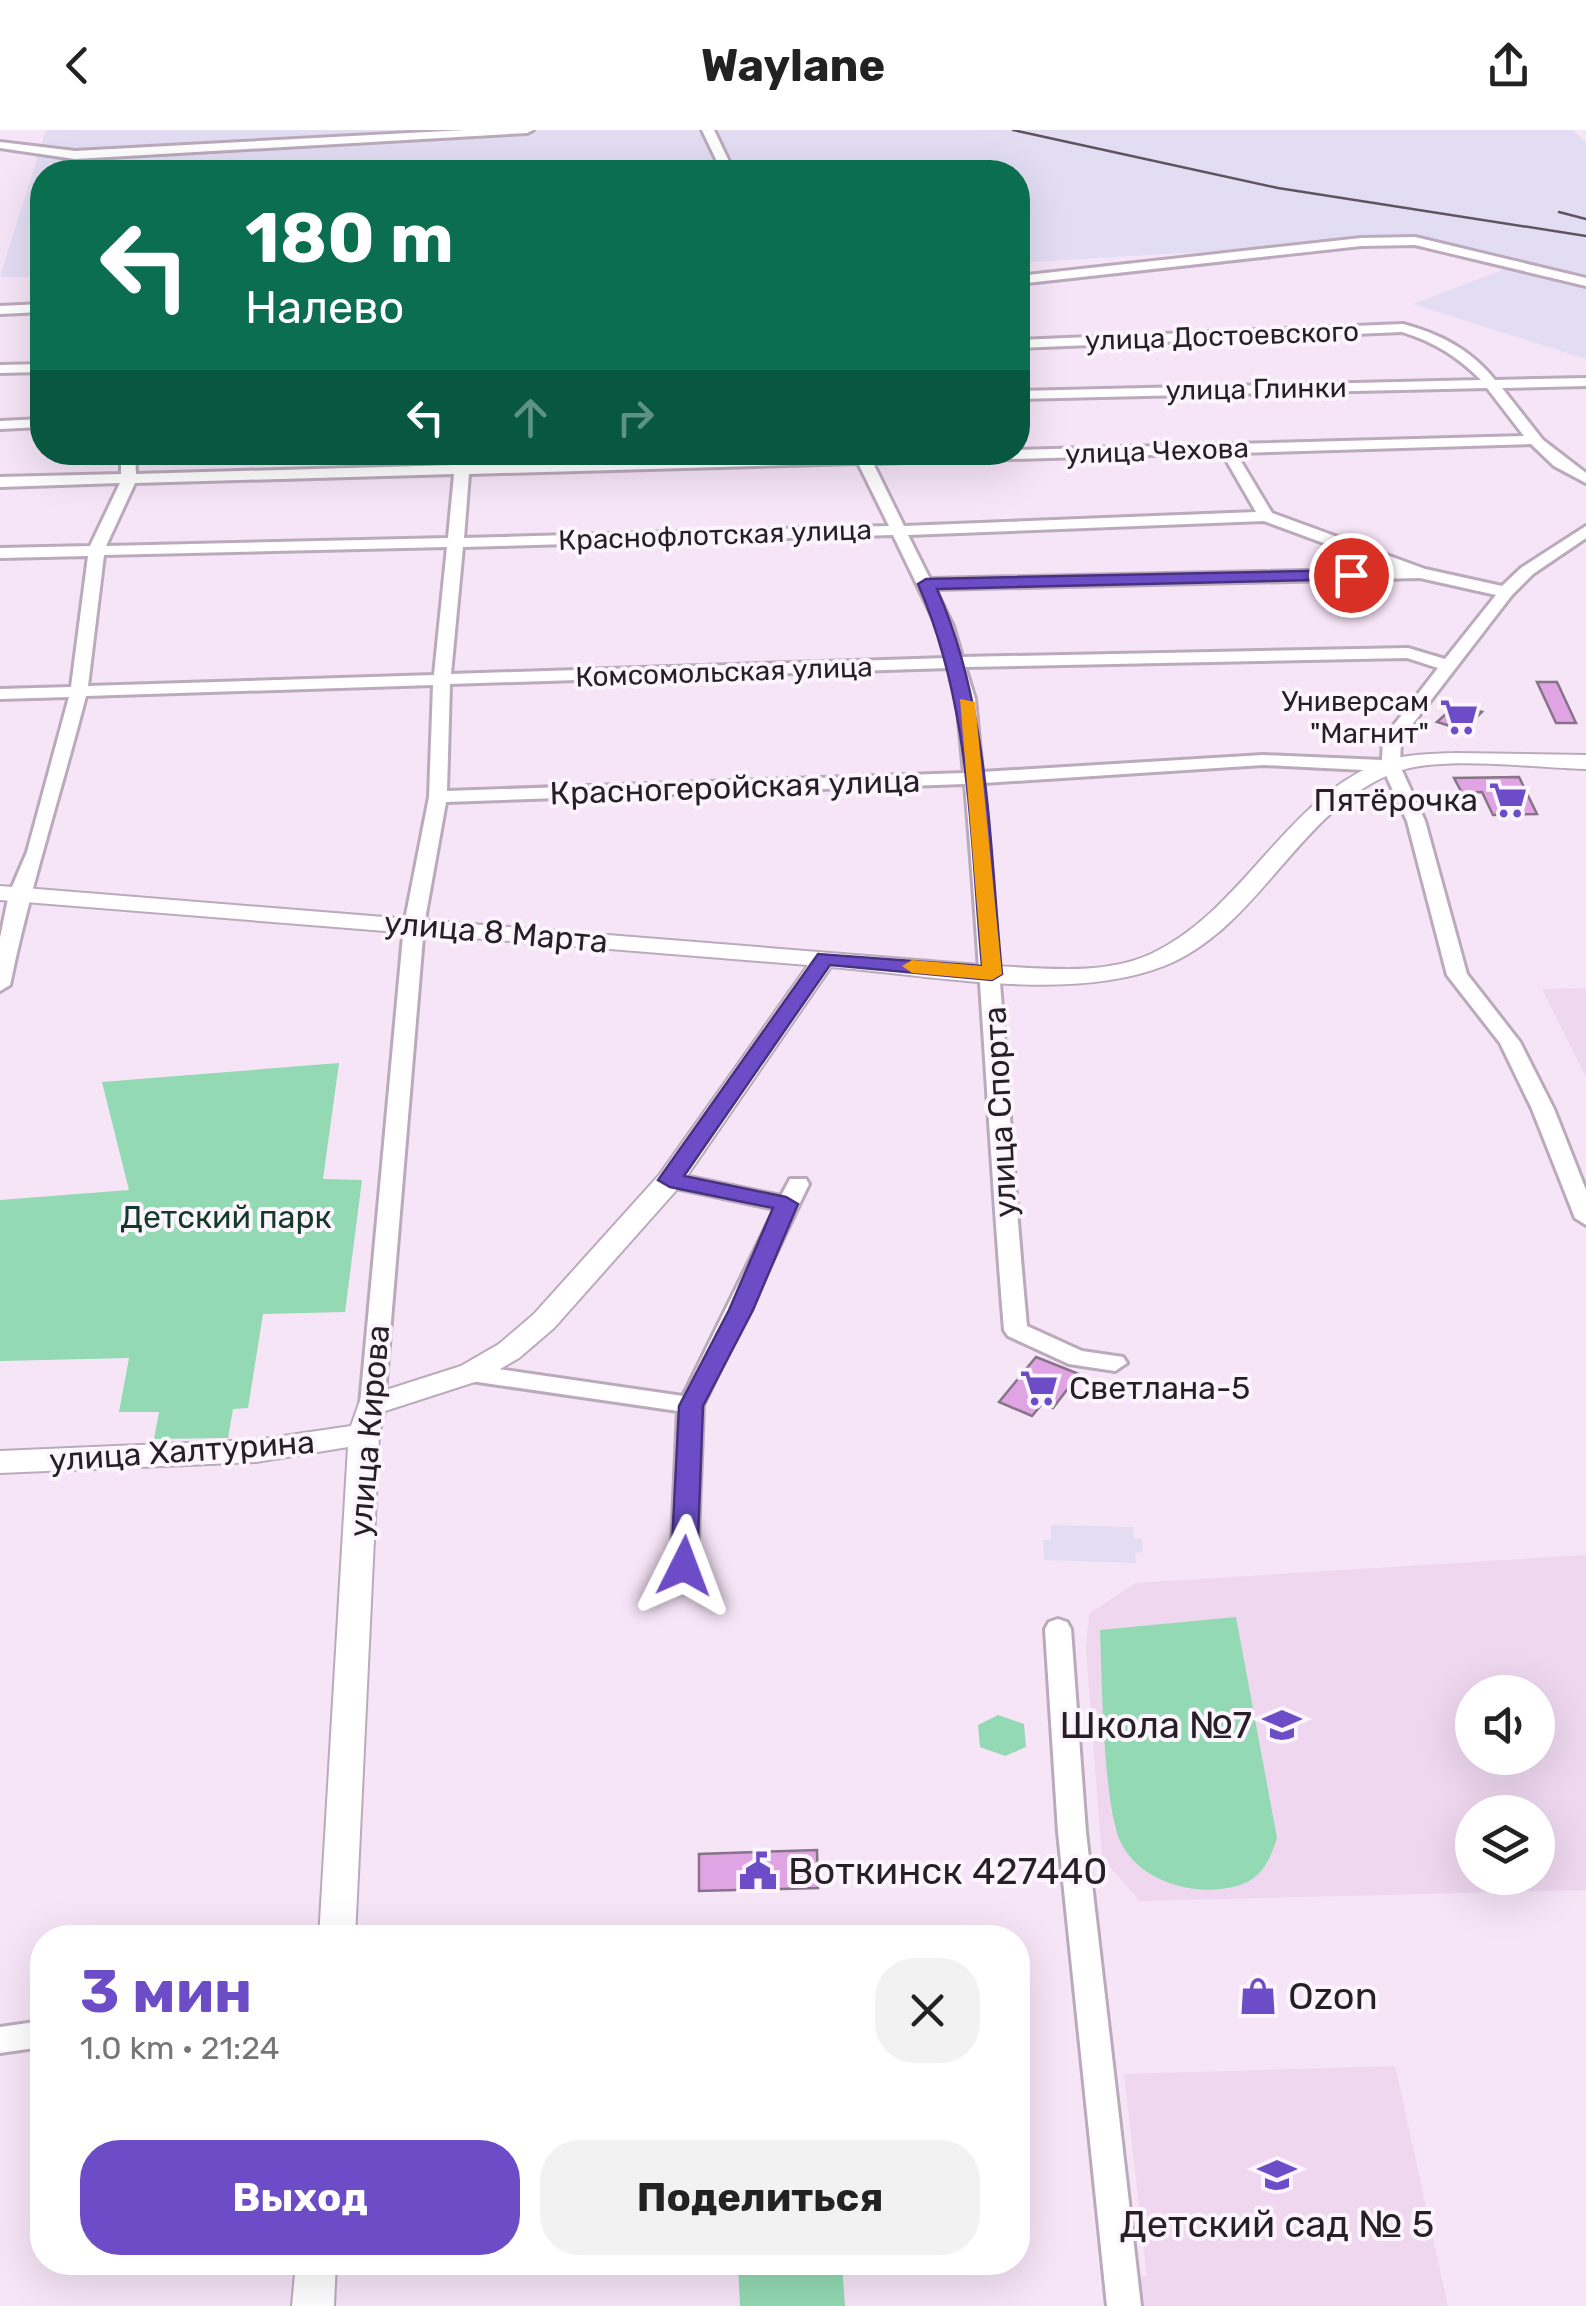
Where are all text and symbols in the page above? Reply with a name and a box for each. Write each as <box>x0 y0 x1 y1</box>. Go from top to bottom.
icon: back <box>50 38 105 93</box>
icon: share <box>1481 38 1536 93</box>
text: Waylane <box>701 39 885 92</box>
text: 180 m <box>245 197 454 280</box>
icon: left <box>80 200 210 330</box>
text: Налево <box>245 281 404 334</box>
street label: улица Достоевского <box>1084 315 1360 357</box>
street label: улица Глинки <box>1165 371 1347 407</box>
icon: left <box>398 390 453 445</box>
icon: ahead <box>503 390 558 445</box>
icon: right <box>608 390 663 445</box>
street label: улица Чехова <box>1065 431 1249 471</box>
street label: Краснофлотская улица <box>558 513 872 557</box>
pin <box>1309 533 1394 618</box>
icon: arrive <box>1324 548 1379 603</box>
street label: Комсомольская улица <box>575 650 873 694</box>
place label: Универсам "Магнит" <box>1281 685 1429 750</box>
supermarket icon: Универсам "Магнит" <box>1438 696 1480 738</box>
street label: Красногеройская улица <box>549 762 921 812</box>
supermarket icon: Пятёрочка <box>1487 779 1529 821</box>
place label: Пятёрочка <box>1314 781 1478 819</box>
street label: улица 8 Марта <box>383 903 609 961</box>
street label: улица Спорта <box>975 1005 1025 1219</box>
park label: Детский парк <box>120 1198 332 1236</box>
street label: улица Кирова <box>341 1323 397 1539</box>
supermarket icon: Светлана-5 <box>1018 1367 1060 1409</box>
place label: Светлана-5 <box>1069 1369 1250 1407</box>
street label: улица Халтурина <box>48 1423 316 1479</box>
position arrow <box>632 1514 736 1618</box>
map controls <box>1455 1675 1555 1895</box>
button: sound <box>1455 1675 1555 1775</box>
place label: Школа №7 <box>1060 1702 1252 1748</box>
school or university icon: Школа №7 <box>1261 1704 1303 1746</box>
button: layers <box>1455 1795 1555 1895</box>
place label: Воткинск 427440 <box>788 1848 1107 1894</box>
public building icon: Воткинск 427440 <box>737 1850 779 1892</box>
text: 3 мин <box>80 1956 252 2027</box>
button: close <box>875 1958 980 2063</box>
place label: Ozon <box>1288 1973 1378 2019</box>
shop icon: Ozon <box>1237 1975 1279 2017</box>
text: 1.0 km · 21:24 <box>80 2029 280 2067</box>
button: Выход <box>80 2140 520 2255</box>
button: Поделиться <box>540 2140 980 2255</box>
school or university icon: Детский сад № 5 <box>1256 2154 1298 2196</box>
place label: Детский сад № 5 <box>1120 2201 1434 2247</box>

